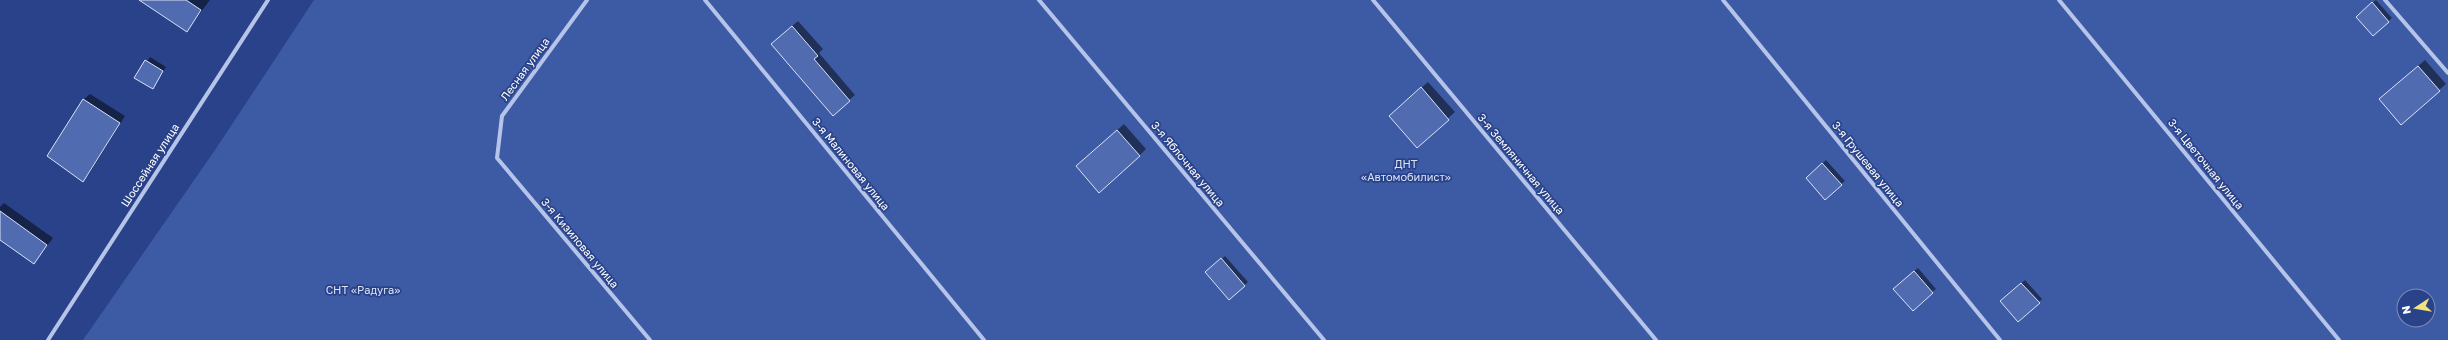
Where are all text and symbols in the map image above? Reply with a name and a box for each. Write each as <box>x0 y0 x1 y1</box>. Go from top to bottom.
street label: Лесная улица <box>497 35 552 103</box>
street label: 3-я Земляничная улица <box>1475 111 1567 217</box>
street label: 3-я Малиновая улица <box>810 115 893 213</box>
street label: 3-я Цветочная улица <box>2166 116 2247 212</box>
street label: 3-я Грушевая улица <box>1830 118 1907 209</box>
street label: 3-я Яблочная улица <box>1149 119 1228 209</box>
street label: Шоссейная улица <box>118 121 181 209</box>
park label: ДНТ «Автомобилист» <box>1361 157 1451 183</box>
street label: 3-я Кизиловая улица <box>539 195 622 290</box>
park label: СНТ «Радуга» <box>326 283 400 296</box>
north arrow <box>2396 288 2436 328</box>
text: N <box>2399 305 2413 316</box>

